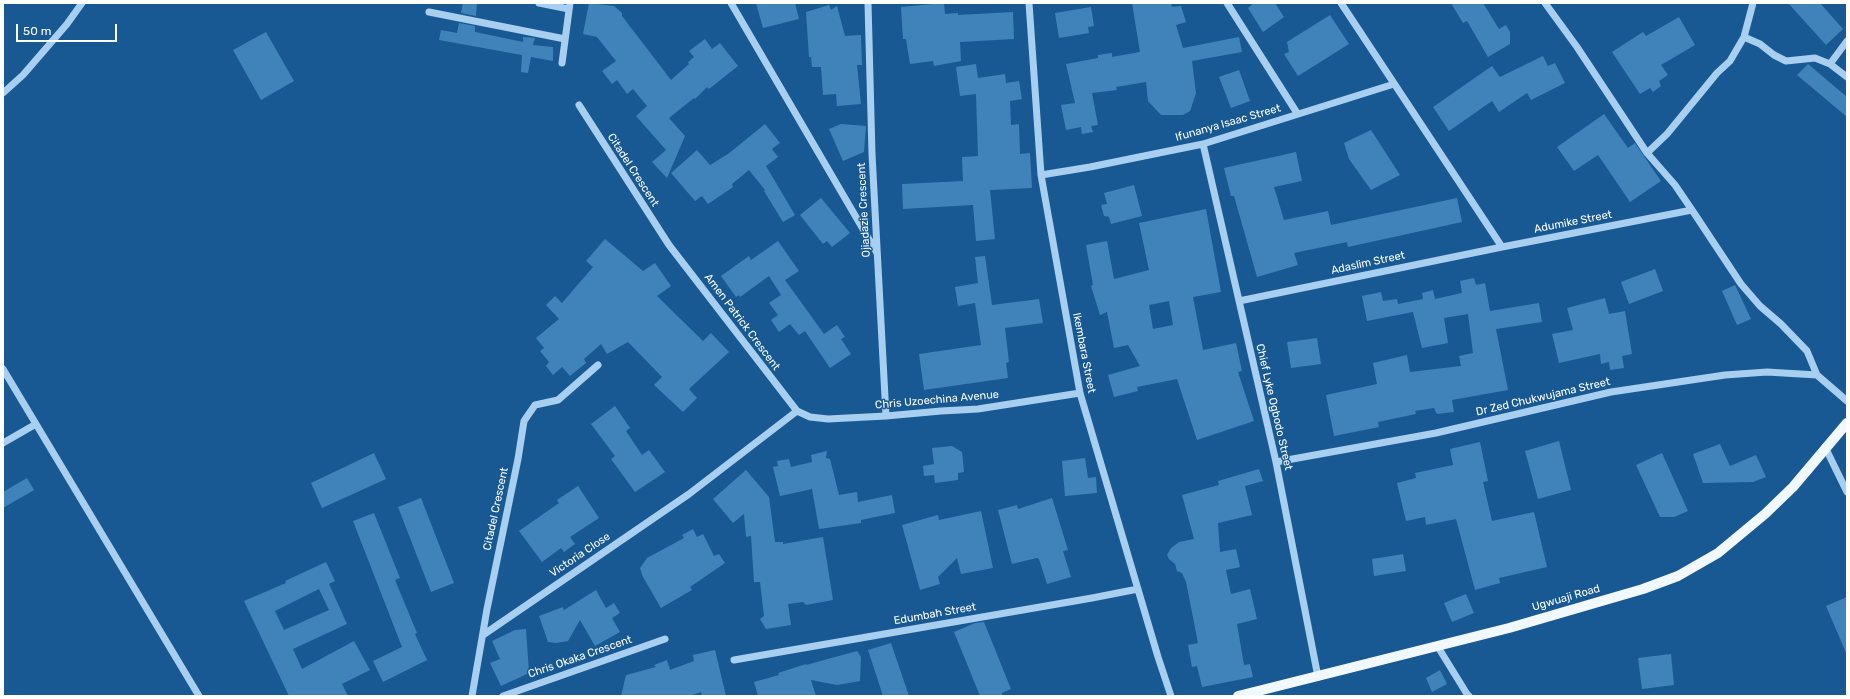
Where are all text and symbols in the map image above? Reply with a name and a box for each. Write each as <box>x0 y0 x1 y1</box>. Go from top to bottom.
scale bar <box>18 16 119 42</box>
text: 50 m <box>23 24 51 38</box>
street label: Ifunanya Isaac Street <box>1174 102 1282 144</box>
street label: Citadel Crescent <box>604 131 662 209</box>
street label: Ojiadazie Crescent <box>855 162 873 258</box>
street label: Adumike Street <box>1533 208 1613 236</box>
street label: Adaslim Street <box>1330 249 1406 277</box>
street label: Amen Patrick Crescent <box>701 271 783 373</box>
street label: Ikembara Street <box>1070 312 1098 394</box>
street label: Chief Lyke Ogbodo Street <box>1253 342 1295 472</box>
street label: Dr Zed Chukwujama Street <box>1475 375 1611 419</box>
street label: Chris Uzoechina Avenue <box>875 388 999 412</box>
street label: Citadel Crescent <box>481 466 511 552</box>
street label: Victoria Close <box>547 530 613 580</box>
street label: Ugwuaji Road <box>1530 582 1602 614</box>
street label: Edumbah Street <box>893 600 977 628</box>
street label: Chris Okaka Crescent <box>526 633 634 681</box>

